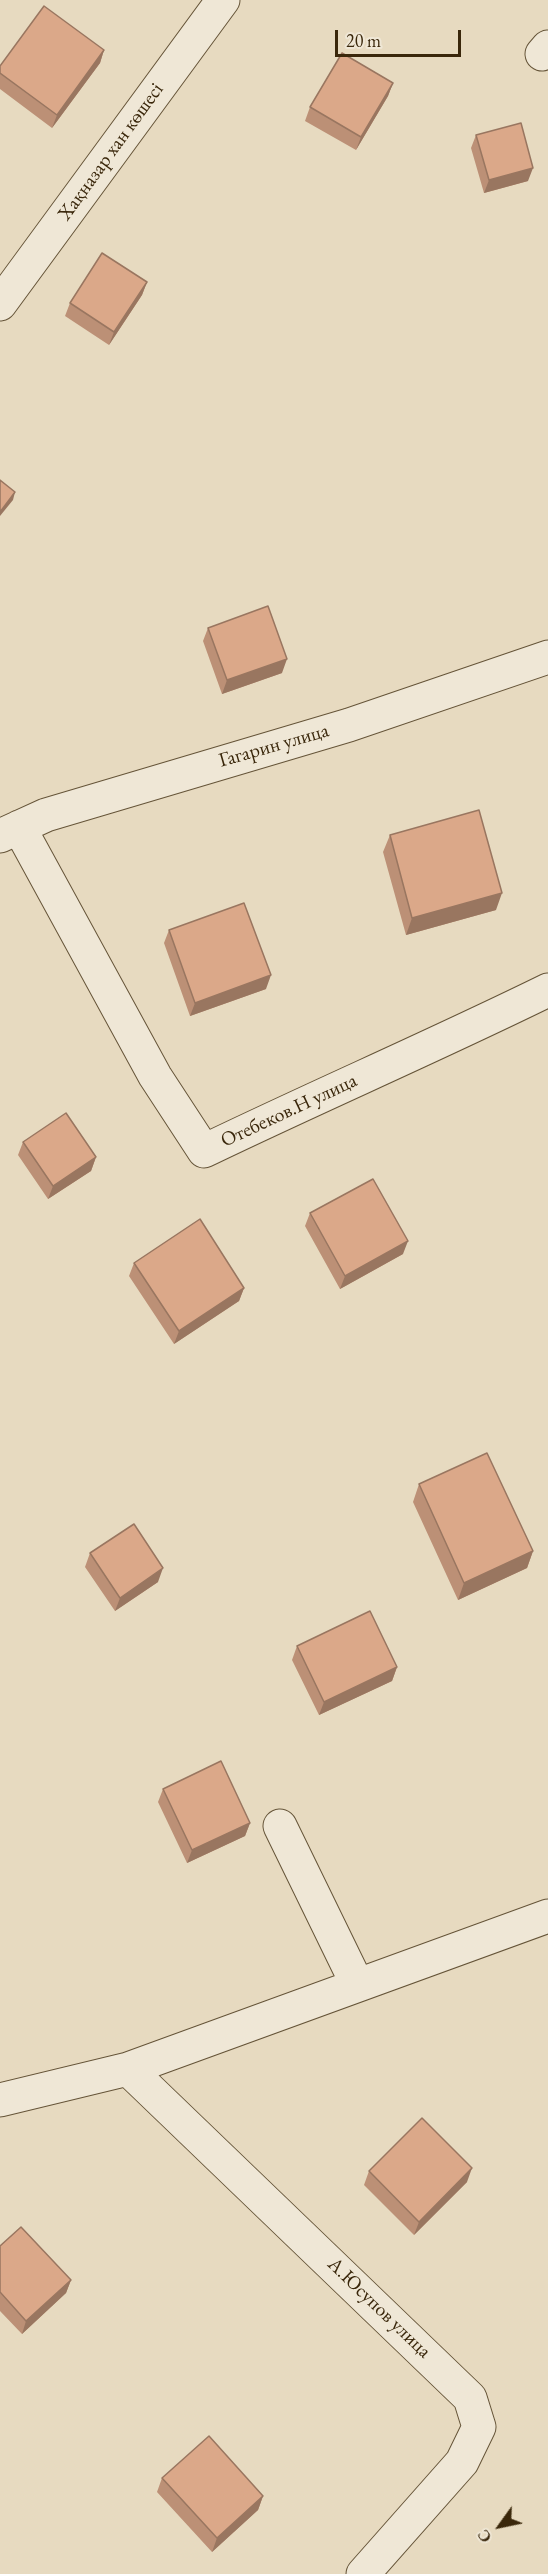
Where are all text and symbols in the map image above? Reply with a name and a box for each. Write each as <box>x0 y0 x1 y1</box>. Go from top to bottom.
scale bar <box>338 18 464 56</box>
text: 20 m <box>346 29 381 52</box>
street label: Хақназар хан көшесі <box>53 79 169 225</box>
street label: Гагарин улица <box>216 719 332 773</box>
street label: Отебеков.Н улица <box>217 1069 361 1153</box>
street label: А.Юсупов улица <box>322 2253 436 2363</box>
north arrow <box>470 2496 530 2556</box>
text: С <box>473 2526 496 2547</box>

